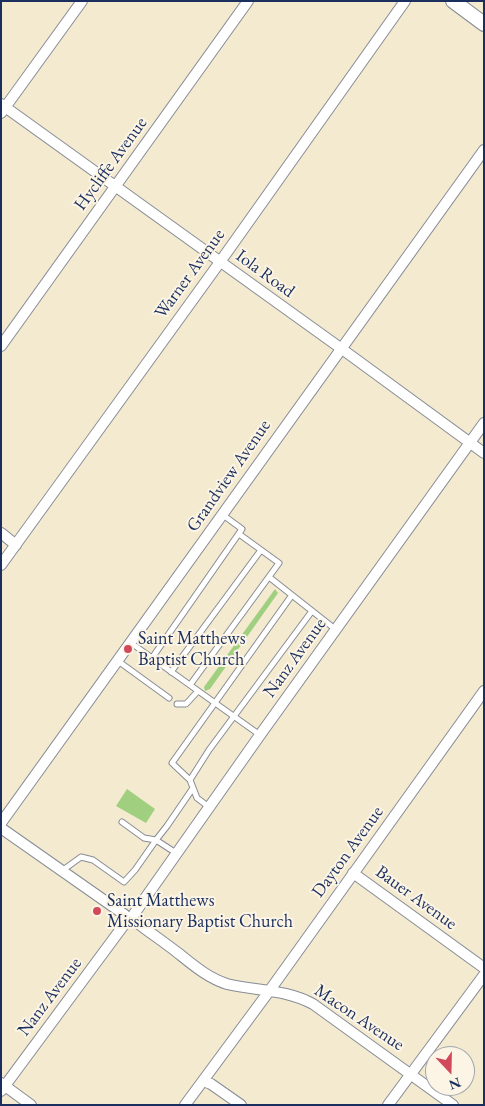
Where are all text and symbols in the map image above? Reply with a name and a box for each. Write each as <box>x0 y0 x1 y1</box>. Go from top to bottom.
street label: Hycliffe Avenue <box>70 113 152 215</box>
street label: Warner Avenue <box>150 225 230 323</box>
street label: Iola Road <box>231 245 299 303</box>
street label: Grandview Avenue <box>182 416 276 536</box>
street label: Nanz Avenue <box>259 614 331 702</box>
place label: Saint Matthews Baptist Church <box>138 628 245 670</box>
marker: Saint Matthews Baptist Church <box>122 643 134 655</box>
street label: Dayton Avenue <box>308 802 388 902</box>
street label: Bauer Avenue <box>371 861 461 935</box>
place label: Saint Matthews Missionary Baptist Church <box>107 890 293 932</box>
marker: Saint Matthews Missionary Baptist Church <box>91 905 103 917</box>
street label: Nanz Avenue <box>13 953 87 1041</box>
street label: Macon Avenue <box>310 980 408 1056</box>
north arrow <box>425 1046 475 1096</box>
text: N <box>447 1074 464 1094</box>

